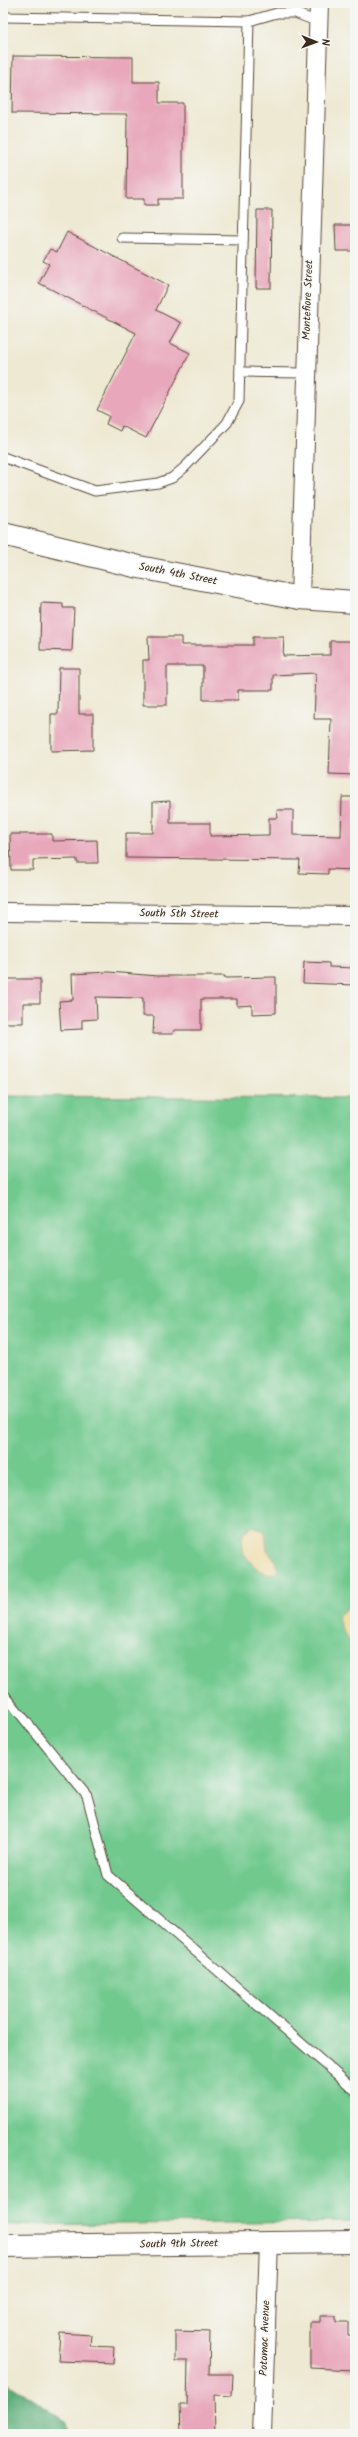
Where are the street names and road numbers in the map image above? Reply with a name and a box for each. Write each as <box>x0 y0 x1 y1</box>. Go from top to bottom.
street label: Montefiore Street <box>298 259 318 341</box>
street label: South 4th Street <box>137 558 219 591</box>
street label: South 5th Street <box>139 904 219 924</box>
street label: South 9th Street <box>140 2234 219 2254</box>
street label: Potomac Avenue <box>255 2300 275 2376</box>

